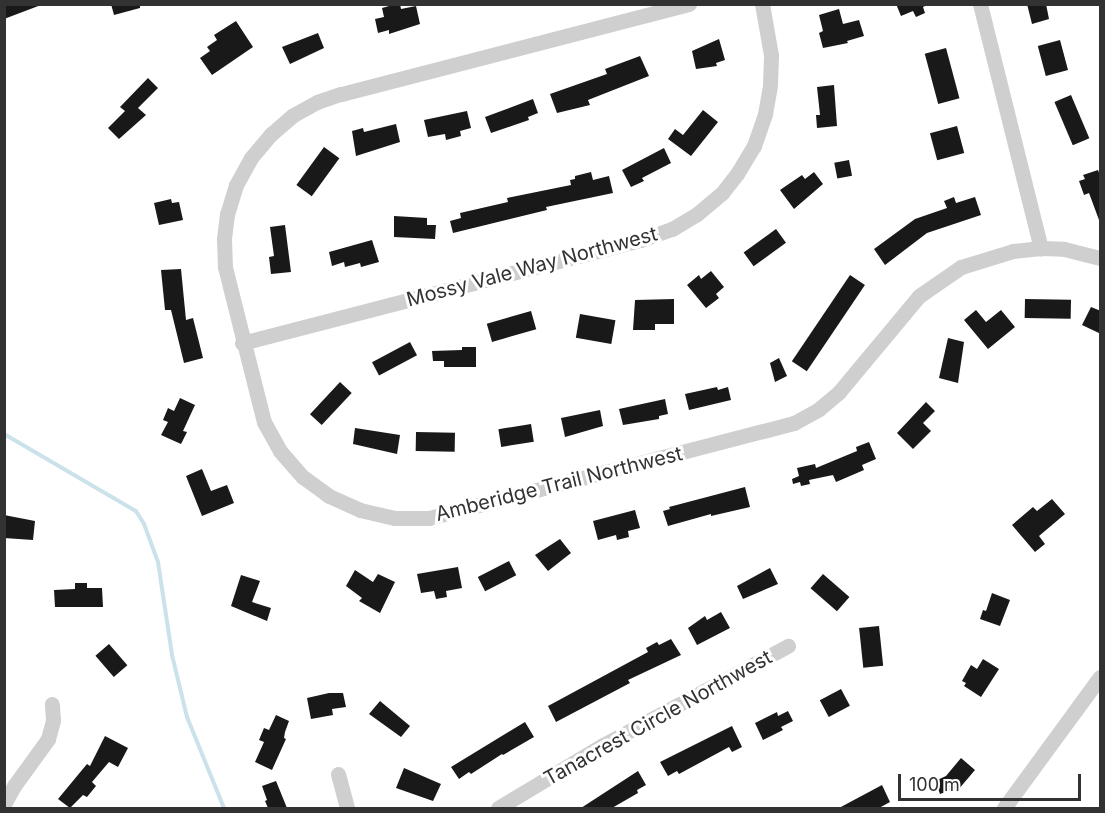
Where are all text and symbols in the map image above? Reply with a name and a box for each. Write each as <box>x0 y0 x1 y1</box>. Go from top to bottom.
street label: Mossy Vale Way Northwest <box>404 222 660 312</box>
street label: Amberidge Trail Northwest <box>433 442 685 526</box>
street label: Tanacrest Circle Northwest <box>540 645 776 791</box>
scale bar <box>901 762 1084 800</box>
text: 100 m <box>909 774 960 795</box>

